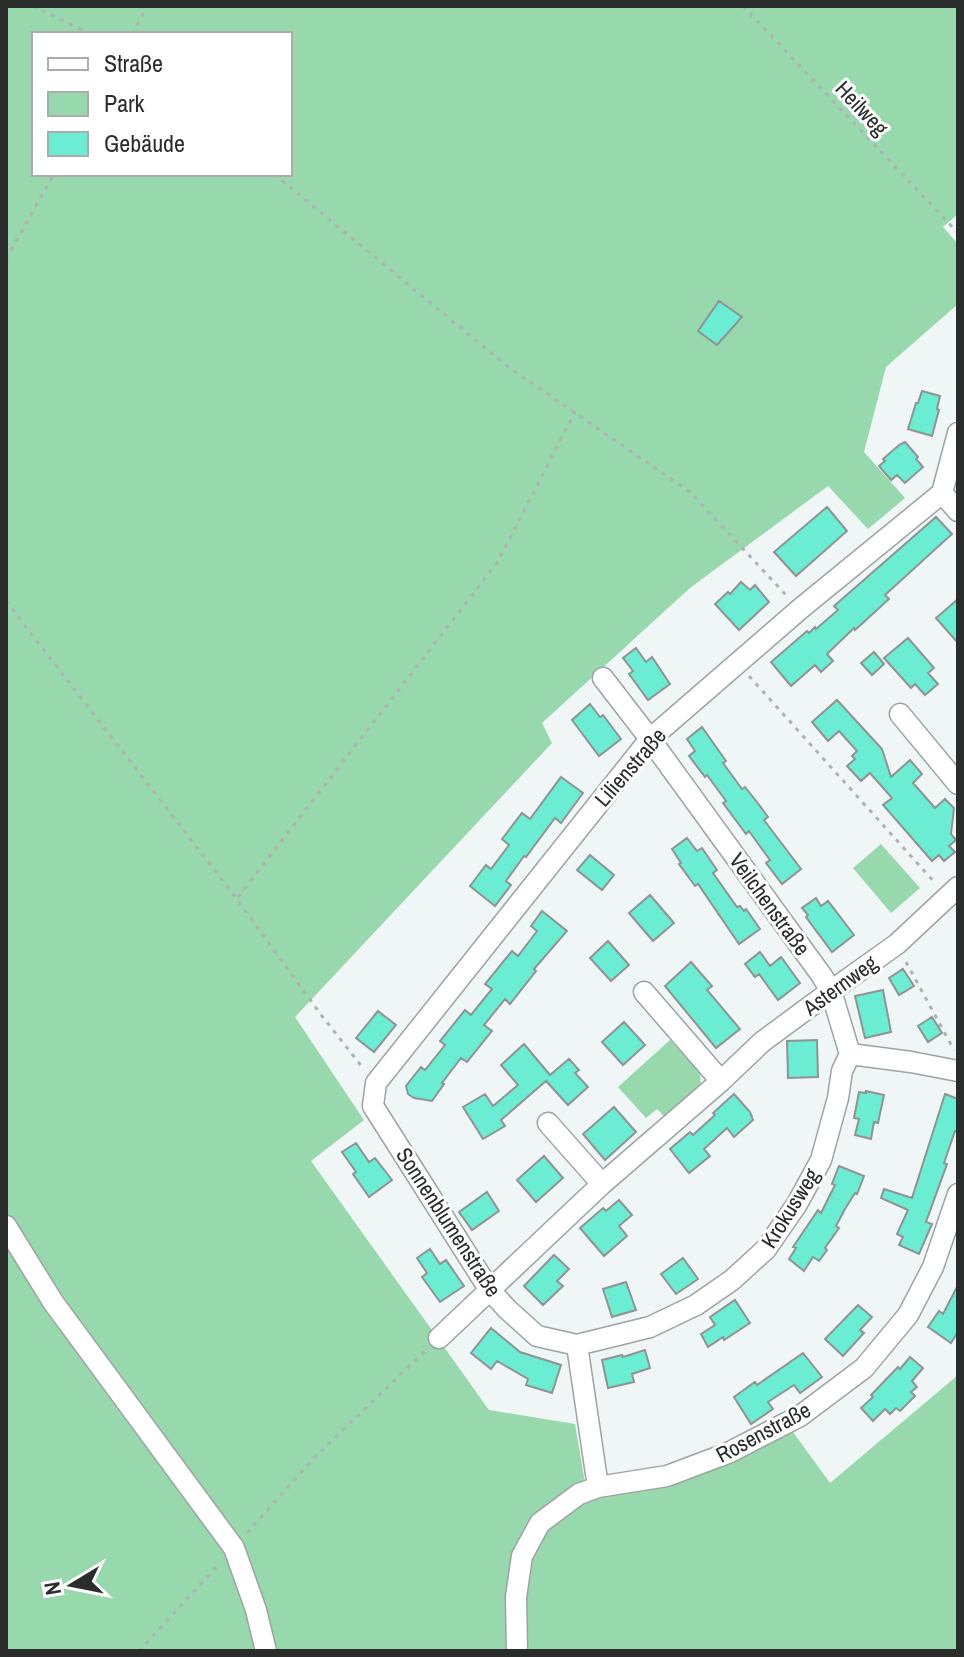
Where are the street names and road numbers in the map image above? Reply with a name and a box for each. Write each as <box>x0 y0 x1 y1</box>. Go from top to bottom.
street label: Heilweg <box>829 74 895 142</box>
street label: Lilienstraße <box>587 721 673 813</box>
street label: Veilchenstraße <box>722 847 818 961</box>
street label: Asternweg <box>796 948 883 1023</box>
street label: Sonnenblumenstraße <box>389 1142 509 1302</box>
street label: Krokusweg <box>754 1162 826 1254</box>
street label: Rosenstraße <box>710 1395 816 1469</box>

